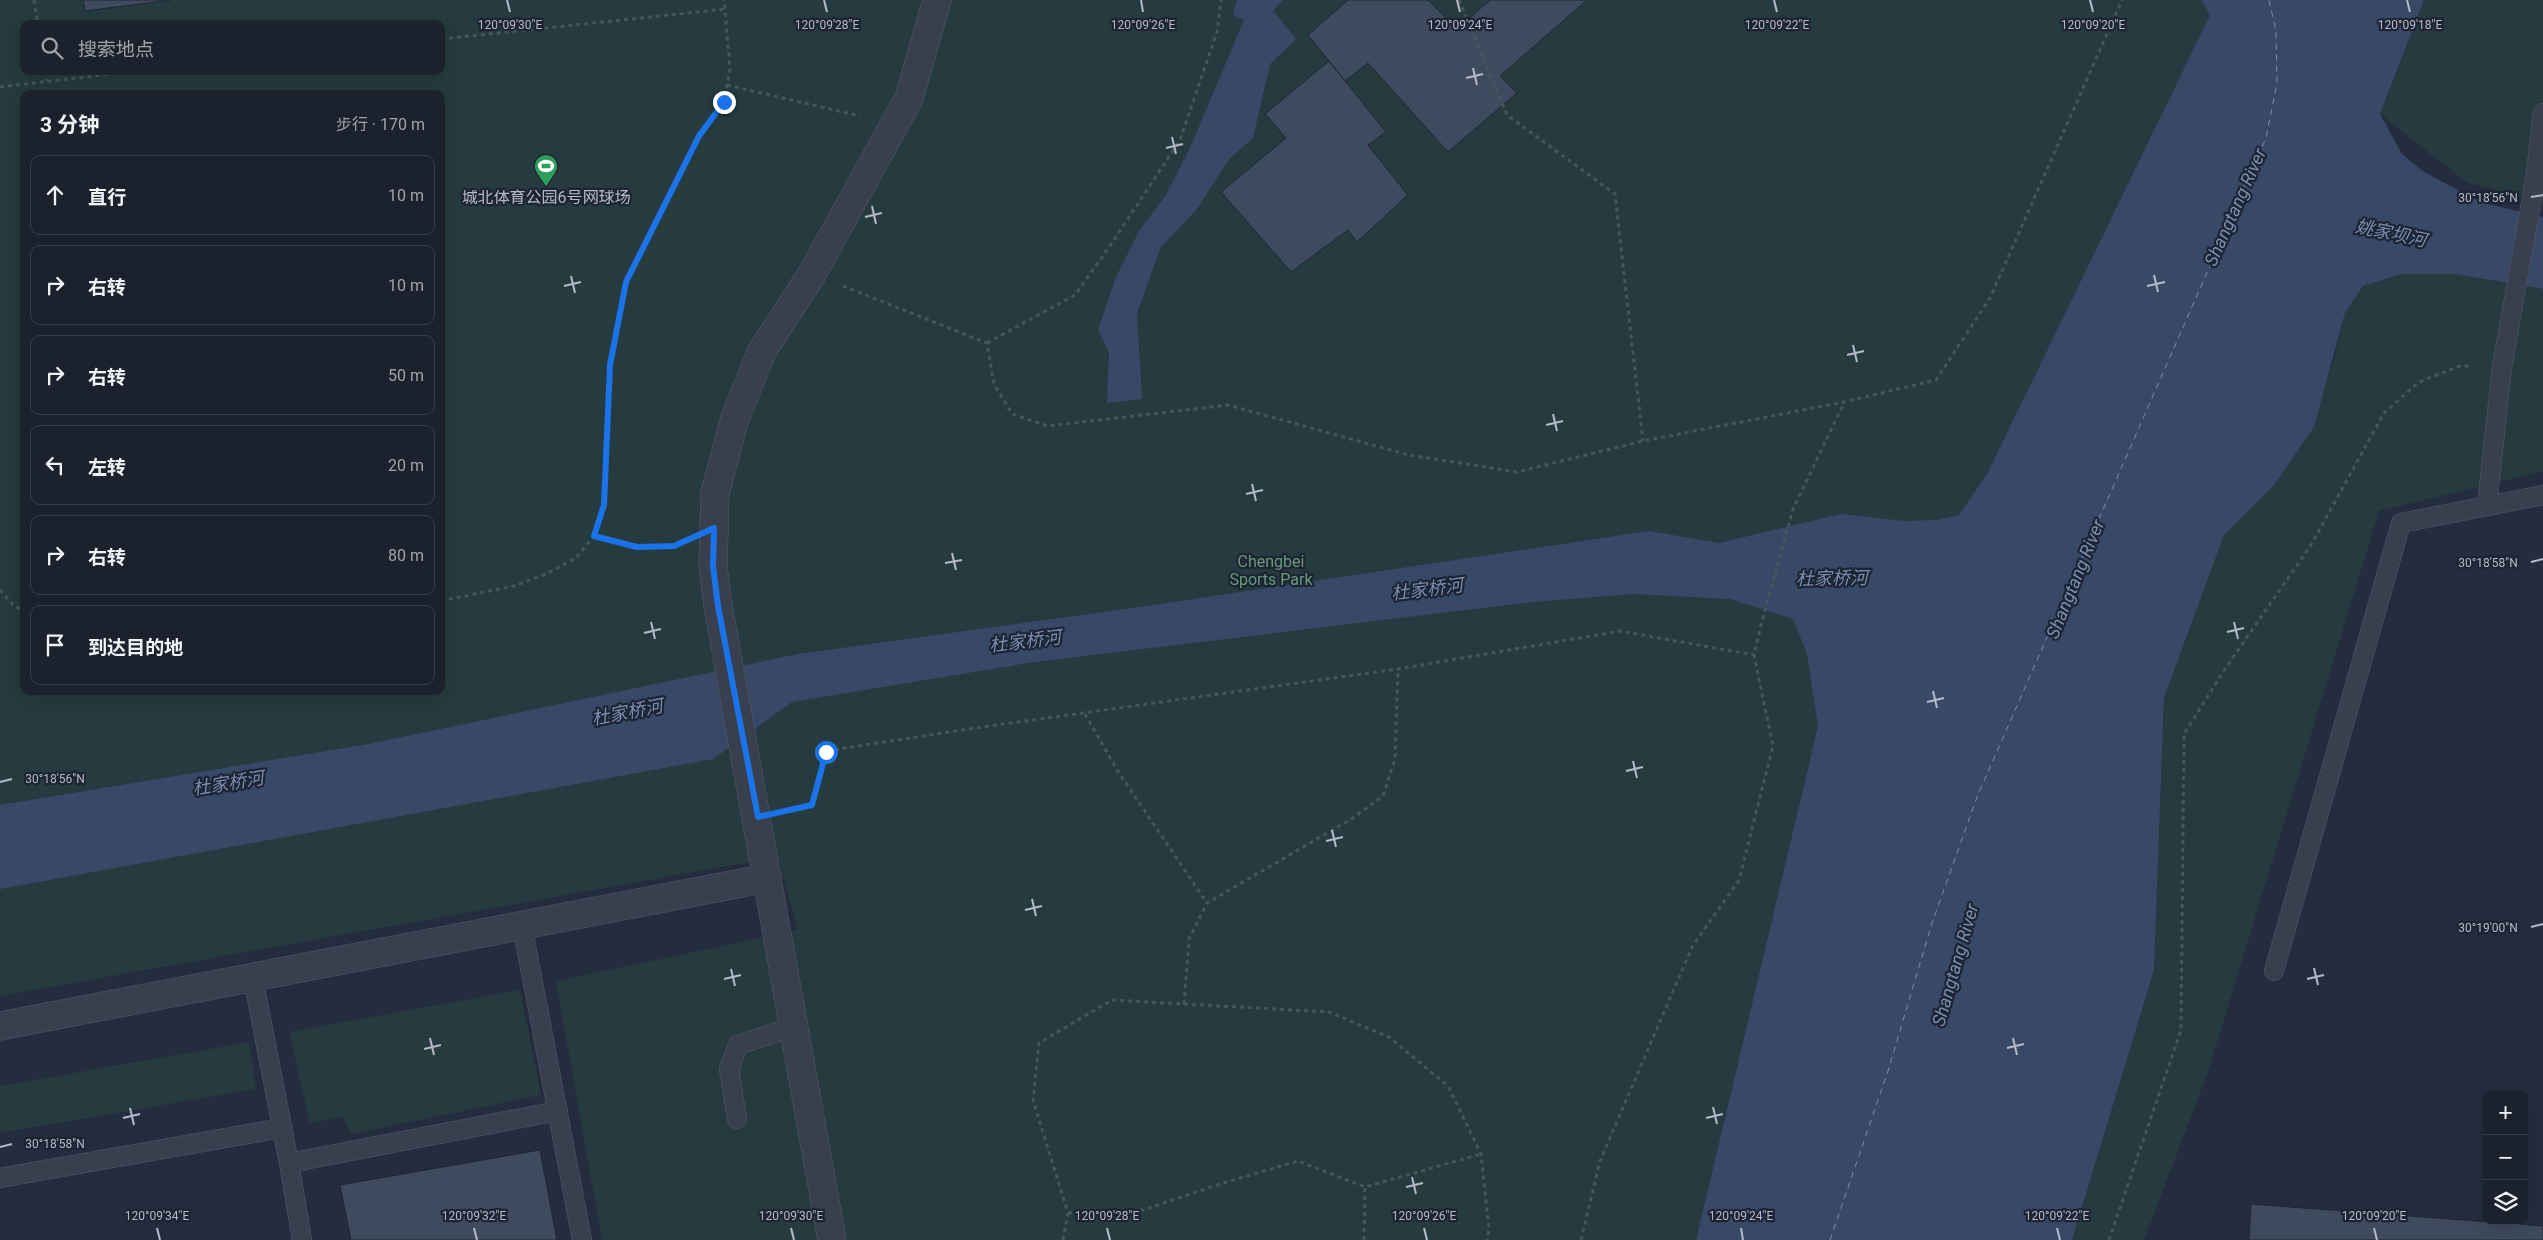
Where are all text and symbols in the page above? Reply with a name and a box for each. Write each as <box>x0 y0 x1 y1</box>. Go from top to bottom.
text: 120°09'30"E <box>478 18 542 32</box>
text: 120°09'28"E <box>795 18 859 32</box>
text: 120°09'26"E <box>1111 18 1175 32</box>
text: 120°09'24"E <box>1428 18 1492 32</box>
text: 120°09'22"E <box>1745 18 1809 32</box>
text: 120°09'20"E <box>2061 18 2125 32</box>
text: 120°09'18"E <box>2378 18 2442 32</box>
search box <box>20 20 445 75</box>
icon: search <box>38 34 66 62</box>
text: 搜索地点 <box>78 38 154 61</box>
route end <box>713 91 736 114</box>
text: 3 分钟 <box>40 113 99 137</box>
text: 步行 · 170 m <box>336 115 425 134</box>
water label: Shangtang River <box>2200 144 2271 269</box>
sports icon: 城北体育公园6号网球场 <box>533 153 559 187</box>
icon: ahead <box>41 181 69 209</box>
text: 直行 <box>88 186 126 209</box>
text: 10 m <box>388 186 424 205</box>
place label: 城北体育公园6号网球场 <box>462 188 631 207</box>
text: 30°18'56"N <box>2458 191 2518 205</box>
water label: 姚家坝河 <box>2354 215 2431 251</box>
icon: right <box>41 271 69 299</box>
text: 右转 <box>88 276 126 299</box>
text: 10 m <box>388 276 424 295</box>
icon: right <box>41 361 69 389</box>
text: 右转 <box>88 366 126 389</box>
text: 50 m <box>388 366 424 385</box>
icon: left <box>41 451 69 479</box>
text: 左转 <box>88 456 126 479</box>
text: 20 m <box>388 456 424 475</box>
water label: Shangtang River <box>2042 515 2109 642</box>
icon: right <box>41 541 69 569</box>
text: 右转 <box>88 546 126 569</box>
text: 80 m <box>388 546 424 565</box>
park label: Chengbei Sports Park <box>1229 552 1313 589</box>
text: 30°18'58"N <box>2458 556 2518 570</box>
water label: 杜家桥河 <box>1796 567 1871 589</box>
water label: 杜家桥河 <box>1390 574 1467 604</box>
water label: 杜家桥河 <box>988 626 1065 656</box>
icon: arrive <box>41 631 69 659</box>
text: 到达目的地 <box>88 636 183 659</box>
water label: 杜家桥河 <box>590 694 667 729</box>
route start <box>815 741 838 764</box>
water label: 杜家桥河 <box>191 767 268 799</box>
text: 30°18'56"N <box>25 772 85 786</box>
water label: Shangtang River <box>1927 900 1983 1029</box>
text: 30°19'00"N <box>2458 921 2518 935</box>
map controls <box>2483 1090 2528 1225</box>
button: + <box>2483 1090 2528 1135</box>
button: − <box>2483 1135 2528 1180</box>
text: 30°18'58"N <box>25 1137 85 1151</box>
button: layers <box>2483 1180 2528 1225</box>
text: 120°09'34"E <box>125 1209 189 1223</box>
text: 120°09'32"E <box>442 1209 506 1223</box>
text: 120°09'30"E <box>759 1209 823 1223</box>
text: 120°09'28"E <box>1075 1209 1139 1223</box>
text: 120°09'26"E <box>1392 1209 1456 1223</box>
text: 120°09'24"E <box>1709 1209 1773 1223</box>
text: 120°09'22"E <box>2025 1209 2089 1223</box>
text: 120°09'20"E <box>2342 1209 2406 1223</box>

